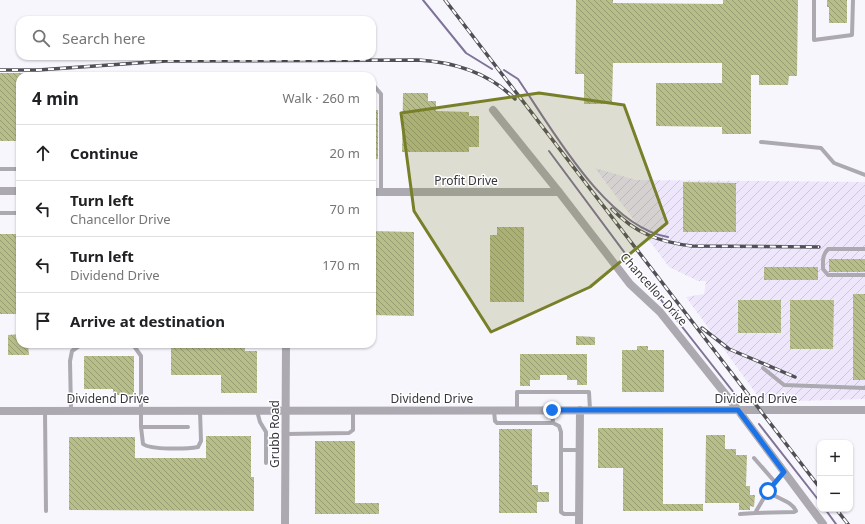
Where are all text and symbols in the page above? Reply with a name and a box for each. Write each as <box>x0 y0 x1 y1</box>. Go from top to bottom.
search box <box>16 16 376 60</box>
icon: search <box>30 27 52 49</box>
text: Search here <box>62 28 145 48</box>
text: 4 min <box>32 87 79 110</box>
text: Walk · 260 m <box>282 89 360 107</box>
icon: ahead <box>32 142 54 164</box>
text: Continue <box>70 143 138 163</box>
text: 20 m <box>330 144 360 162</box>
street label: Profit Drive <box>434 172 498 189</box>
text: Turn left <box>70 190 134 210</box>
icon: left <box>32 198 54 220</box>
text: 70 m <box>330 200 360 218</box>
text: Chancellor Drive <box>70 210 171 228</box>
text: Turn left <box>70 246 134 266</box>
street label: Chancellor Drive <box>617 249 692 329</box>
icon: left <box>32 254 54 276</box>
text: 170 m <box>322 256 360 274</box>
text: Dividend Drive <box>70 266 160 284</box>
icon: arrive <box>32 310 54 332</box>
text: Arrive at destination <box>70 311 225 331</box>
street label: Dividend Drive <box>67 390 150 407</box>
street label: Dividend Drive <box>391 390 474 407</box>
street label: Dividend Drive <box>715 390 798 407</box>
street label: Grubb Road <box>266 400 283 468</box>
route end <box>543 401 561 419</box>
map controls <box>817 440 853 512</box>
button: + <box>817 440 853 476</box>
button: − <box>817 476 853 512</box>
route start <box>759 482 777 500</box>

